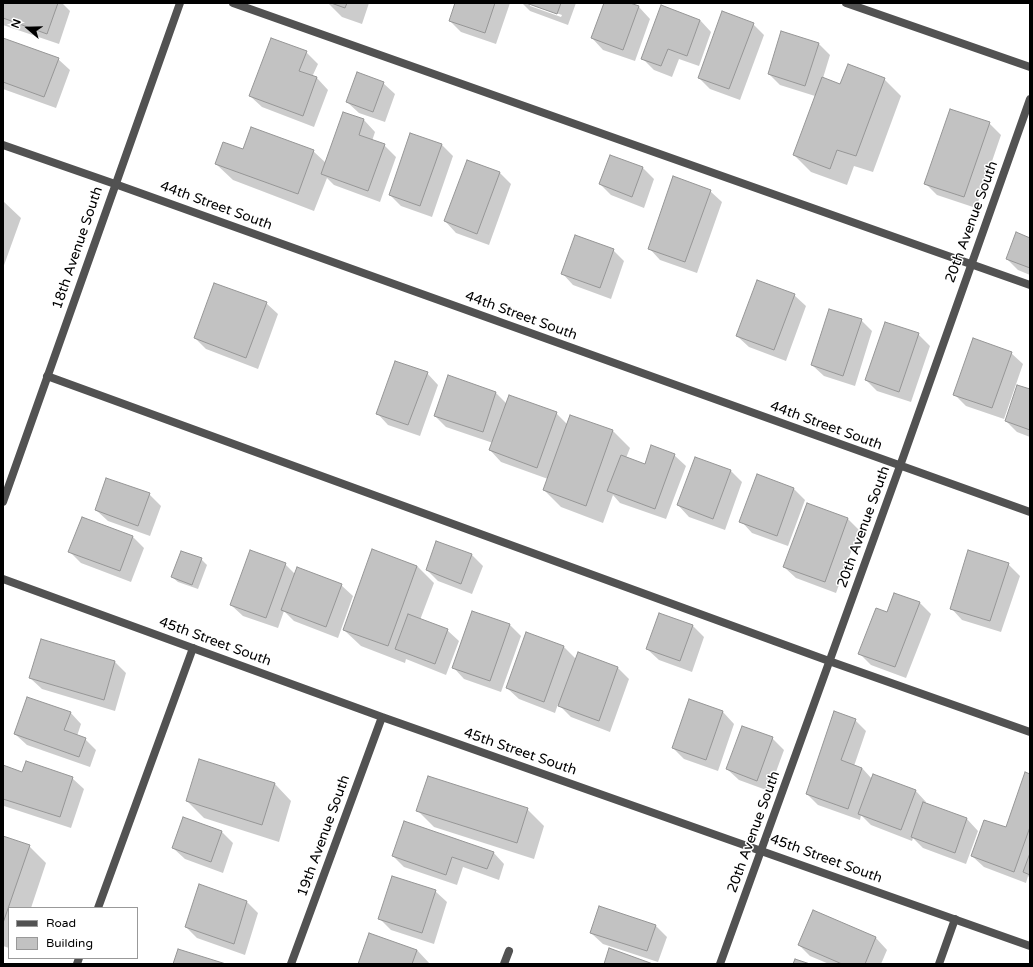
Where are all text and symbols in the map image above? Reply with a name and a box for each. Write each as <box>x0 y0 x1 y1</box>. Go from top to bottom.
north arrow <box>8 8 48 48</box>
text: N <box>9 17 24 30</box>
street label: 20th Avenue South <box>942 159 1002 285</box>
street label: 44th Street South <box>158 178 274 234</box>
street label: 18th Avenue South <box>49 185 107 311</box>
street label: 44th Street South <box>463 288 579 344</box>
street label: 44th Street South <box>768 398 884 454</box>
street label: 20th Avenue South <box>834 464 894 590</box>
street label: 45th Street South <box>157 614 273 670</box>
street label: 45th Street South <box>461 725 579 779</box>
street label: 20th Avenue South <box>724 769 784 895</box>
street label: 19th Avenue South <box>294 773 354 899</box>
street label: 45th Street South <box>768 831 884 887</box>
legend <box>8 907 138 959</box>
text: Road <box>46 916 76 930</box>
text: Building <box>46 936 93 950</box>

